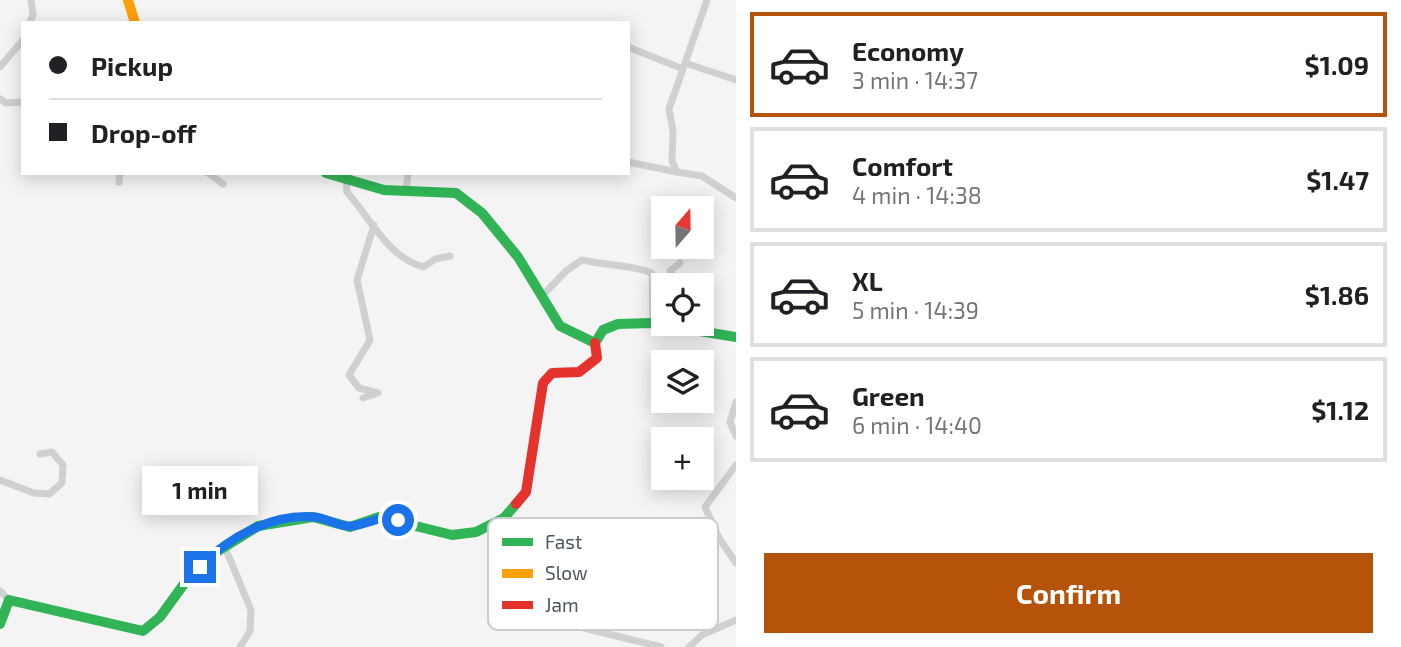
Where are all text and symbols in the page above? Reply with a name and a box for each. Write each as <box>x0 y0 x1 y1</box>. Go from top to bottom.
icon: car <box>768 33 831 96</box>
text: Economy <box>852 35 964 66</box>
text: $1.09 <box>1305 49 1369 80</box>
text: Pickup <box>91 50 173 81</box>
text: 3 min · 14:37 <box>852 66 978 94</box>
text: Drop-off <box>91 117 196 148</box>
icon: car <box>768 148 831 211</box>
text: Comfort <box>852 150 953 181</box>
text: $1.47 <box>1306 164 1369 195</box>
text: 4 min · 14:38 <box>852 181 982 209</box>
north arrow <box>651 196 714 259</box>
map controls <box>651 196 714 490</box>
icon: car <box>768 263 831 326</box>
text: XL <box>852 265 883 296</box>
button: locate <box>651 273 714 336</box>
text: $1.86 <box>1305 279 1369 310</box>
text: 5 min · 14:39 <box>852 296 979 324</box>
button: layers <box>651 350 714 413</box>
icon: car <box>768 378 831 441</box>
text: Green <box>852 380 925 411</box>
text: $1.12 <box>1311 394 1369 425</box>
text: 6 min · 14:40 <box>852 411 982 439</box>
button: + <box>651 427 714 490</box>
callout: 1 min <box>142 466 258 514</box>
text: 1 min <box>172 476 228 504</box>
route start <box>382 504 414 536</box>
legend <box>488 518 718 630</box>
text: Fast <box>545 530 582 553</box>
route end <box>184 551 216 583</box>
button: Confirm <box>764 553 1373 633</box>
text: Slow <box>545 561 588 584</box>
text: Jam <box>545 593 579 616</box>

